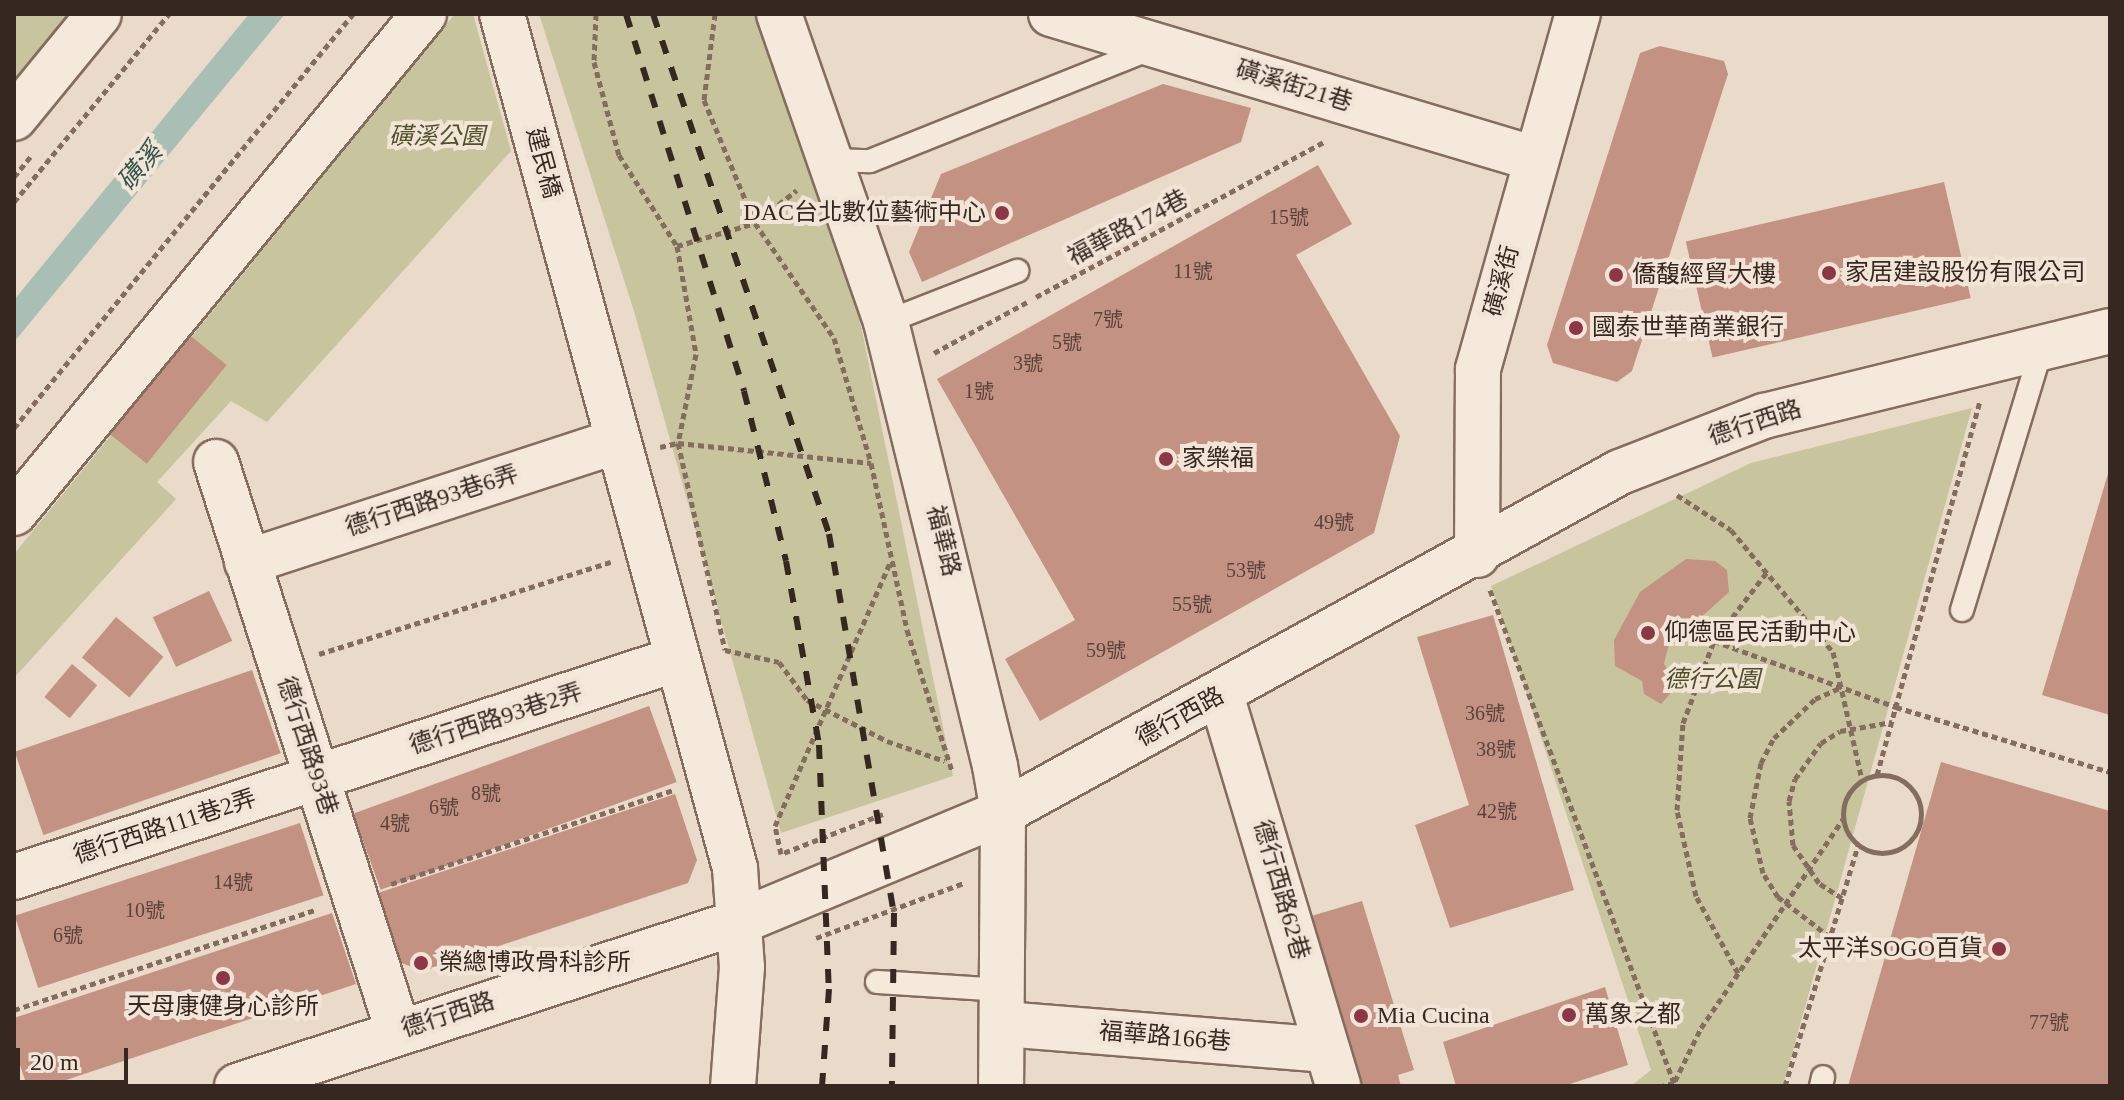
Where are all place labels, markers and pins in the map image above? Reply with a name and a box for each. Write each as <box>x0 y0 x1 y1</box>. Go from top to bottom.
place label: DAC台北數位藝術中心 <box>743 199 986 227</box>
marker: DAC台北數位藝術中心 <box>993 204 1011 222</box>
place label: 家居建設股份有限公司 <box>1845 259 2085 287</box>
place label: 僑馥經貿大樓 <box>1632 261 1776 289</box>
marker: 家居建設股份有限公司 <box>1820 264 1838 282</box>
marker: 僑馥經貿大樓 <box>1607 266 1625 284</box>
place label: 國泰世華商業銀行 <box>1592 314 1784 342</box>
marker: 國泰世華商業銀行 <box>1567 319 1585 337</box>
place label: 家樂福 <box>1182 445 1254 473</box>
marker: 家樂福 <box>1157 450 1175 468</box>
place label: 仰德區民活動中心 <box>1664 619 1856 647</box>
marker: 仰德區民活動中心 <box>1639 624 1657 642</box>
place label: 太平洋SOGO百貨 <box>1798 935 1983 963</box>
marker: 太平洋SOGO百貨 <box>1990 940 2008 958</box>
place label: 榮總博政骨科診所 <box>439 949 631 977</box>
marker: 榮總博政骨科診所 <box>410 952 432 974</box>
marker: 天母康健身心診所 <box>212 967 234 989</box>
place label: 天母康健身心診所 <box>127 993 319 1021</box>
place label: 萬象之都 <box>1585 1001 1681 1029</box>
place label: Mia Cucina <box>1377 1002 1490 1030</box>
marker: 萬象之都 <box>1560 1006 1578 1024</box>
marker: Mia Cucina <box>1352 1007 1370 1025</box>

